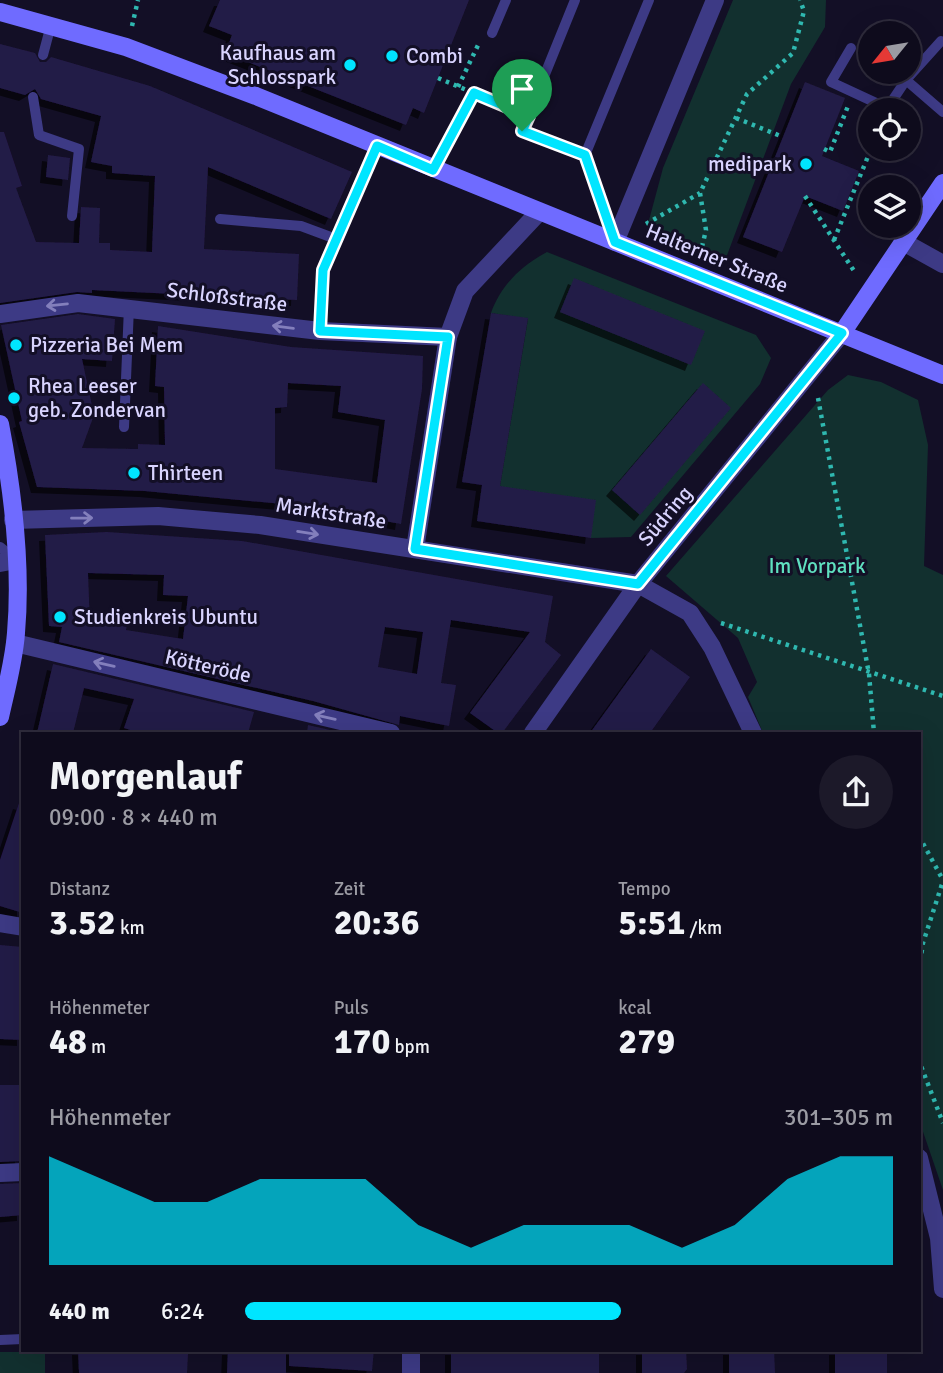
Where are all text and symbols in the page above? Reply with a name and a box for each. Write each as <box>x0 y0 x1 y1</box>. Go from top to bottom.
north arrow <box>858 21 920 84</box>
map controls <box>858 21 921 238</box>
place label: Kaufhaus am Schlosspark <box>220 40 336 90</box>
place label: Combi <box>406 43 463 69</box>
marker: Combi <box>384 48 400 64</box>
marker: Kaufhaus am Schlosspark <box>342 57 358 73</box>
pin <box>492 59 552 131</box>
icon: arrive <box>503 70 541 108</box>
button: locate <box>858 98 921 161</box>
place label: medipark <box>708 151 792 177</box>
marker: medipark <box>798 156 814 172</box>
button: layers <box>858 175 921 238</box>
street label: Halterner Straße <box>642 218 792 298</box>
street label: Schloßstraße <box>165 277 289 317</box>
one-way arrow <box>46 298 68 311</box>
one-way arrow <box>272 320 294 333</box>
place label: Pizzeria Bei Mem <box>30 332 183 358</box>
marker: Pizzeria Bei Mem <box>8 337 24 353</box>
place label: Rhea Leeser geb. Zondervan <box>28 373 166 423</box>
marker: Rhea Leeser geb. Zondervan <box>6 390 22 406</box>
place label: Thirteen <box>148 460 223 486</box>
marker: Thirteen <box>126 465 142 481</box>
street label: Südring <box>632 481 698 551</box>
street label: Marktstraße <box>274 491 388 535</box>
one-way arrow <box>70 511 93 525</box>
one-way arrow <box>296 526 319 539</box>
park label: Im Vorpark <box>768 553 866 579</box>
place label: Studienkreis Ubuntu <box>74 604 258 630</box>
marker: Studienkreis Ubuntu <box>52 609 68 625</box>
street label: Kötteröde <box>162 643 254 689</box>
one-way arrow <box>93 657 115 670</box>
one-way arrow <box>314 710 337 723</box>
text: Morgenlauf <box>49 753 241 800</box>
button: share <box>819 755 893 829</box>
text: 09:00 · 8 × 440 m <box>49 803 218 832</box>
text: Distanz <box>49 877 110 901</box>
text: Zeit <box>334 877 365 901</box>
text: Tempo <box>618 877 671 901</box>
text: 3.52 <box>49 901 116 944</box>
text: 20:36 <box>334 901 420 944</box>
text: 5:51 <box>618 901 685 944</box>
text: km <box>116 916 145 940</box>
text: /km <box>685 916 722 940</box>
text: Höhenmeter <box>49 996 150 1020</box>
text: Puls <box>334 996 368 1020</box>
text: kcal <box>618 996 652 1020</box>
text: 48 <box>49 1020 87 1063</box>
text: 170 <box>334 1020 390 1063</box>
text: 279 <box>618 1020 675 1063</box>
text: m <box>87 1035 106 1059</box>
text: bpm <box>390 1035 430 1059</box>
text: Höhenmeter <box>49 1103 171 1132</box>
text: 301–305 m <box>784 1103 893 1132</box>
text: 440 m <box>49 1297 110 1326</box>
text: 6:24 <box>161 1297 204 1326</box>

